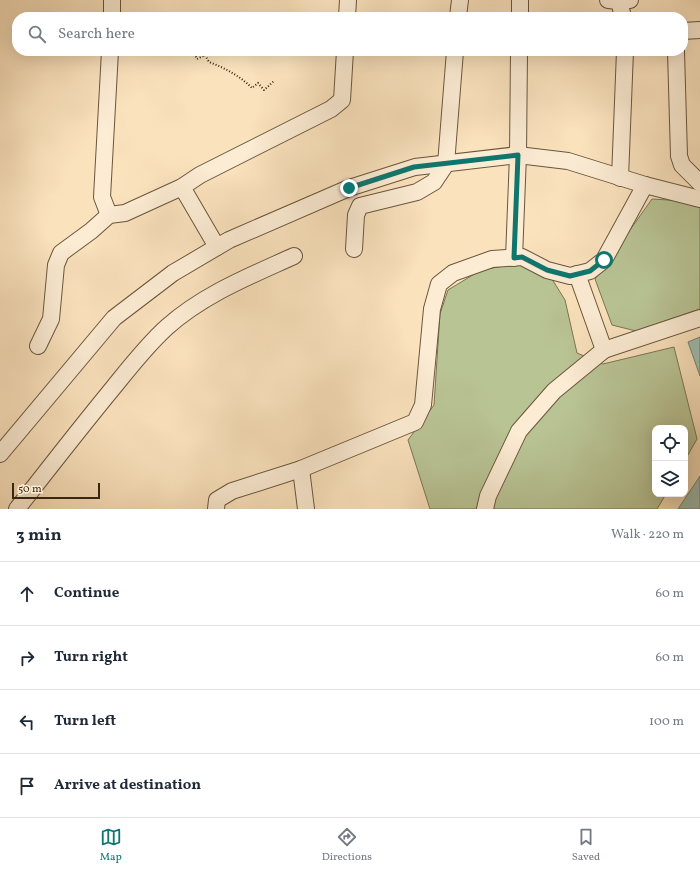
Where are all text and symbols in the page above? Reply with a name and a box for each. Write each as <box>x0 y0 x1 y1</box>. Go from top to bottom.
search box <box>12 12 688 56</box>
icon: search <box>26 23 48 45</box>
text: Search here <box>58 24 135 45</box>
route end <box>340 179 358 197</box>
route start <box>595 251 613 269</box>
map controls <box>652 425 688 497</box>
button: locate <box>652 425 688 461</box>
button: layers <box>652 461 688 497</box>
scale bar <box>12 481 100 500</box>
text: 50 m <box>18 482 42 497</box>
text: 3 min <box>16 524 62 547</box>
text: Walk · 220 m <box>611 526 684 544</box>
icon: ahead <box>16 583 38 605</box>
text: Continue <box>54 583 119 604</box>
text: 60 m <box>656 585 684 603</box>
icon: right <box>16 647 38 669</box>
text: Turn right <box>54 647 128 668</box>
text: 60 m <box>656 649 684 667</box>
icon: left <box>16 711 38 733</box>
text: Turn left <box>54 711 116 732</box>
text: 100 m <box>649 713 684 731</box>
icon: arrive <box>16 775 38 797</box>
text: Arrive at destination <box>54 775 201 796</box>
tab: Map <box>100 826 122 865</box>
tab: Directions <box>322 826 372 865</box>
tab: Saved <box>572 826 600 865</box>

